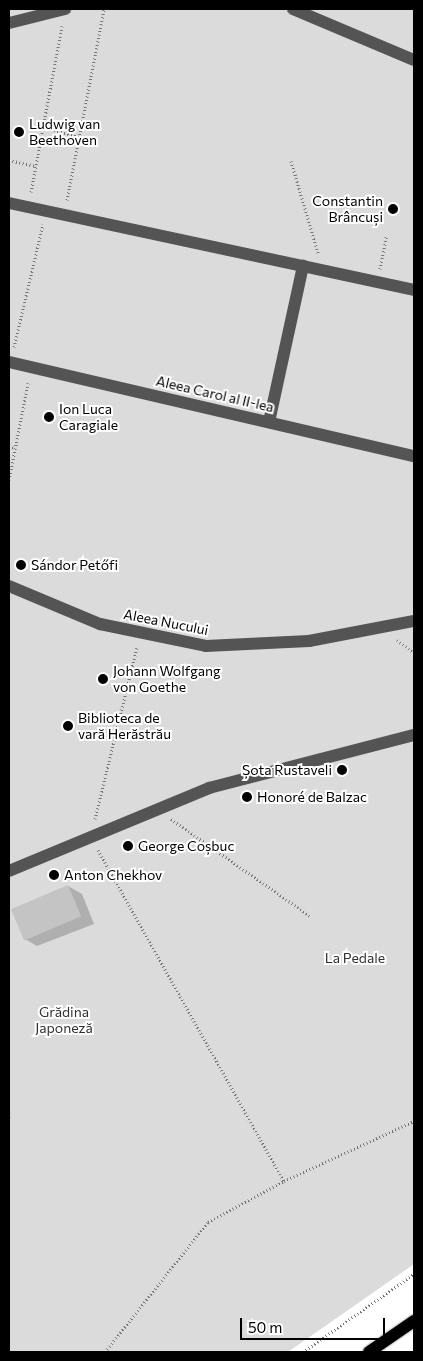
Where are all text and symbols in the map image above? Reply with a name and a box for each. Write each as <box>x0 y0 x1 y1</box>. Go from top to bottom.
place label: Ludwig van Beethoven <box>29 116 100 148</box>
marker: Ludwig van Beethoven <box>13 126 25 138</box>
place label: Constantin Brâncuși <box>312 193 383 226</box>
marker: Constantin Brâncuși <box>387 203 399 215</box>
street label: Aleea Carol al II-lea <box>154 372 276 416</box>
place label: Ion Luca Caragiale <box>59 401 118 434</box>
marker: Ion Luca Caragiale <box>43 411 55 423</box>
place label: Sándor Petőfi <box>31 557 118 573</box>
marker: Sándor Petőfi <box>15 559 27 571</box>
street label: Aleea Nucului <box>122 606 210 638</box>
place label: Johann Wolfgang von Goethe <box>113 663 221 696</box>
marker: Johann Wolfgang von Goethe <box>97 673 109 685</box>
place label: Biblioteca de vară Herăstrău <box>78 710 171 742</box>
marker: Biblioteca de vară Herăstrău <box>62 720 74 732</box>
place label: Șota Rustaveli <box>242 762 332 778</box>
marker: Șota Rustaveli <box>336 764 348 776</box>
place label: Honoré de Balzac <box>257 789 367 805</box>
marker: Honoré de Balzac <box>241 791 253 803</box>
place label: George Coșbuc <box>138 838 234 854</box>
marker: George Coșbuc <box>122 840 134 852</box>
place label: Anton Chekhov <box>64 867 162 883</box>
marker: Anton Chekhov <box>48 869 60 881</box>
park label: La Pedale <box>325 950 385 966</box>
park label: Grădina Japoneză <box>35 1004 93 1036</box>
scale bar <box>243 1308 388 1340</box>
text: 50 m <box>248 1318 282 1336</box>

